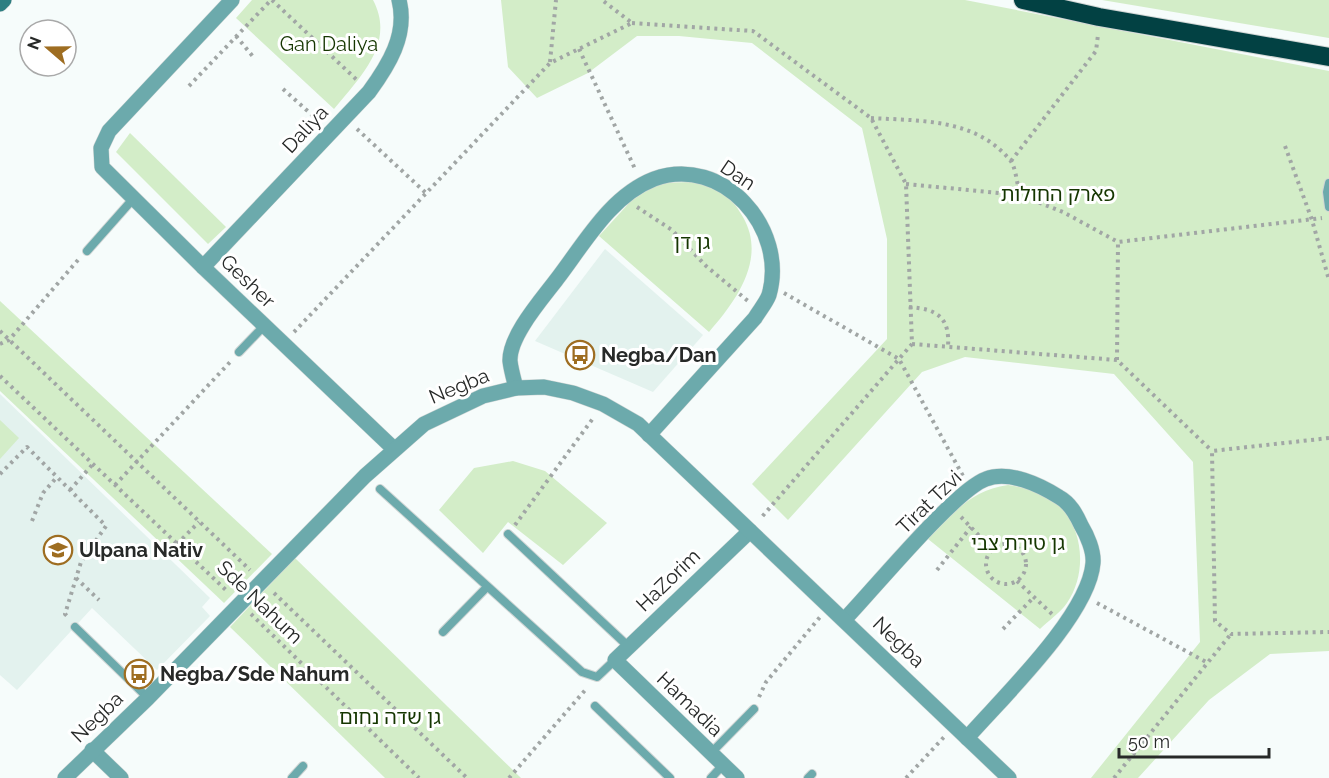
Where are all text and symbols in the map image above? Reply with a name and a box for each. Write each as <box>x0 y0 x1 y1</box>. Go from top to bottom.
north arrow <box>18 18 78 78</box>
park label: Gan Daliya <box>280 32 378 56</box>
text: N <box>23 34 45 52</box>
street label: Daliya <box>277 100 333 158</box>
street label: Dan <box>716 155 760 195</box>
park label: פארק החולות <box>1001 182 1115 206</box>
park label: גן דן <box>674 230 711 254</box>
street label: Gesher <box>216 249 280 313</box>
bus stop icon: Negba/Dan <box>564 339 596 371</box>
place label: Negba/Dan <box>601 343 717 367</box>
street label: Negba <box>425 363 493 409</box>
street label: Tirat Tzvi <box>892 465 966 539</box>
park label: גן טירת צבי <box>971 531 1066 555</box>
school or university icon: Ulpana Nativ <box>42 534 74 566</box>
place label: Ulpana Nativ <box>79 538 203 562</box>
street label: HaZorim <box>631 544 705 616</box>
street label: Sde Nahum <box>212 555 308 649</box>
street label: Negba <box>868 612 930 672</box>
bus stop icon: Negba/Sde Nahum <box>123 658 155 690</box>
place label: Negba/Sde Nahum <box>160 662 349 686</box>
street label: Hamadia <box>652 667 728 741</box>
street label: Negba <box>66 687 128 747</box>
park label: גן שדה נחום <box>339 705 442 729</box>
scale bar <box>1119 721 1269 759</box>
text: 50 m <box>1128 731 1170 752</box>

